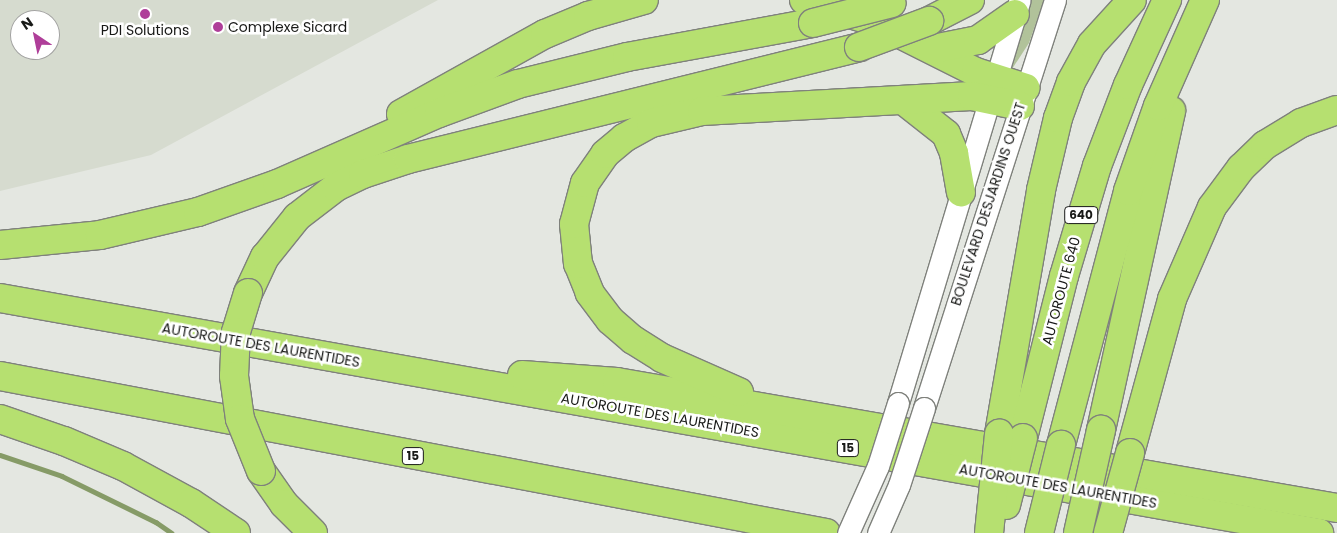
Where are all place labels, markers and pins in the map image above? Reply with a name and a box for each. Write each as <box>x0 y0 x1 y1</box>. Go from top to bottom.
marker: PDI Solutions <box>139 8 151 20</box>
place label: Complexe Sicard <box>228 19 347 35</box>
marker: Complexe Sicard <box>212 21 224 33</box>
place label: PDI Solutions <box>101 22 189 38</box>

